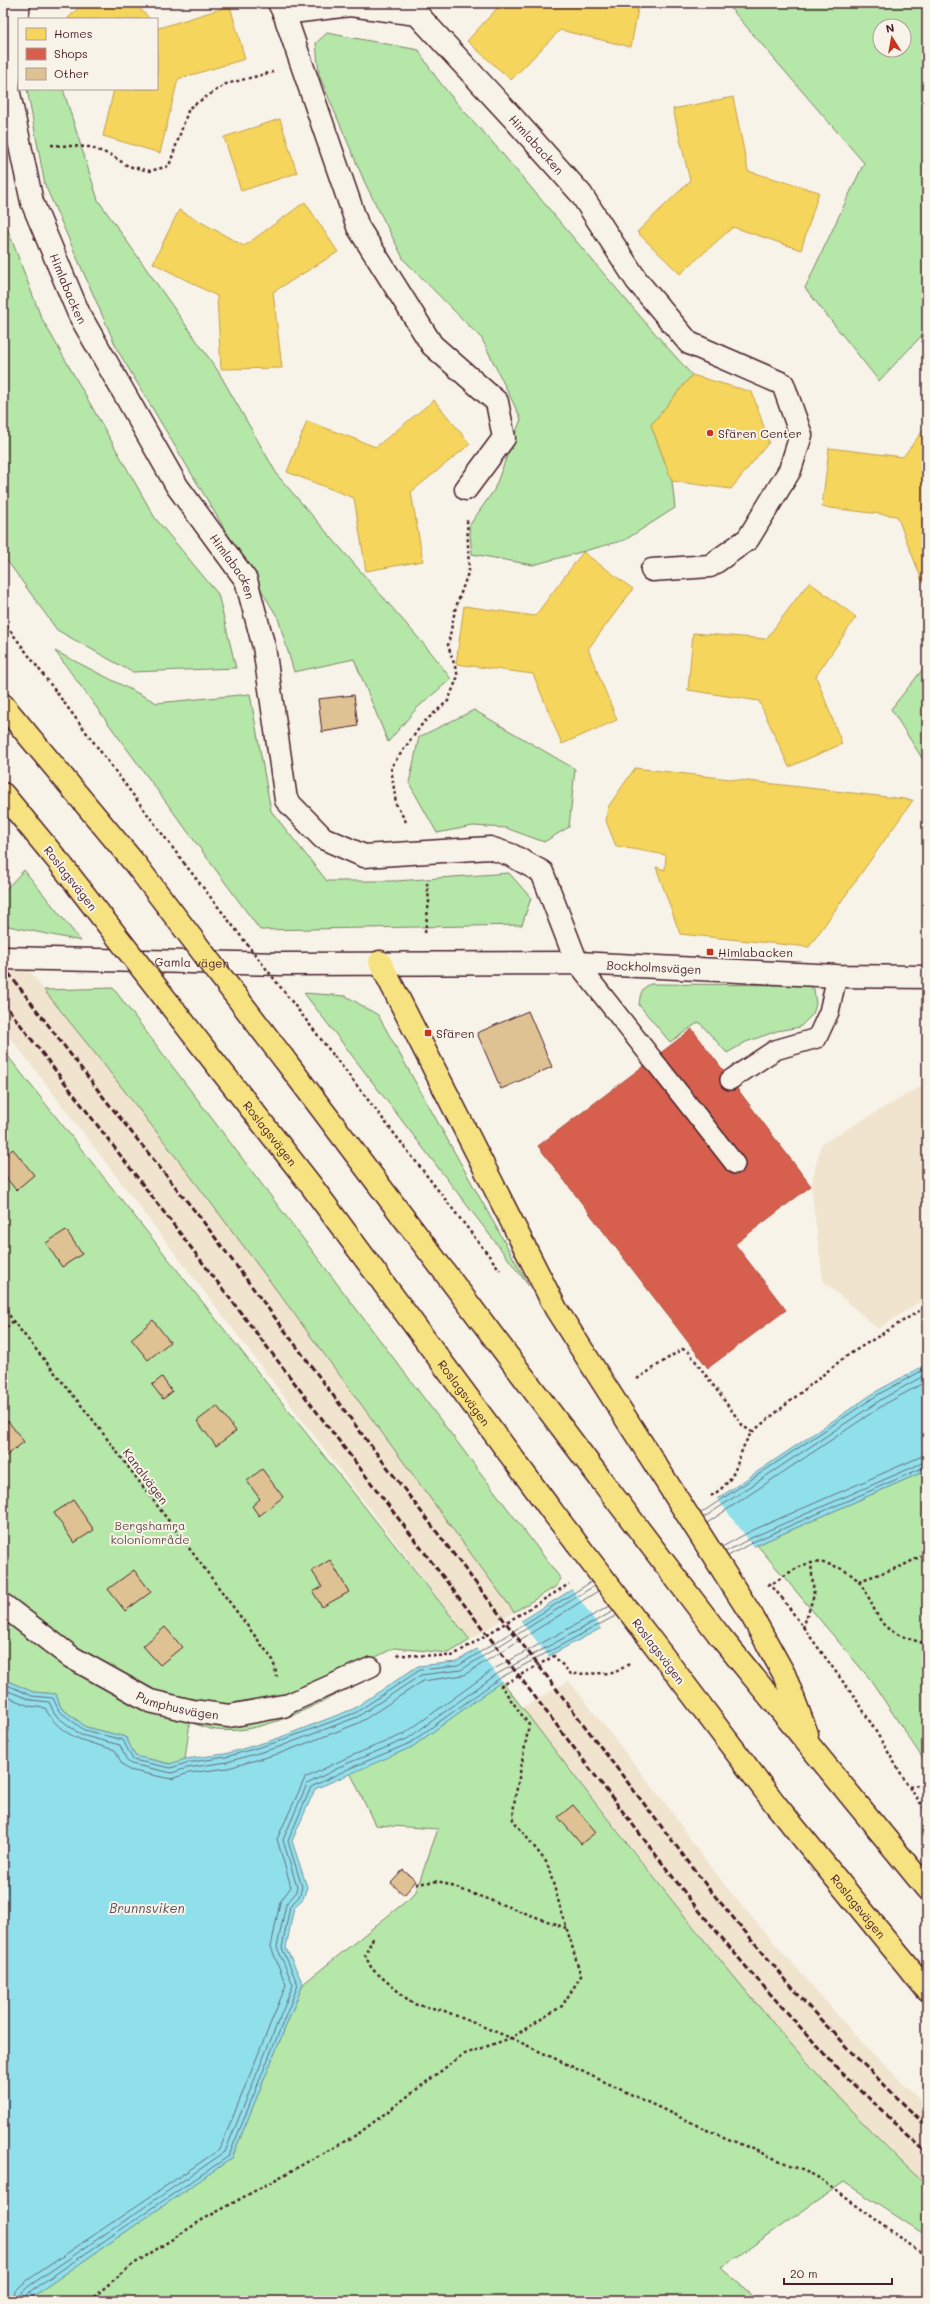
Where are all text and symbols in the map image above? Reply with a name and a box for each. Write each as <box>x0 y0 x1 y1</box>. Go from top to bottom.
legend <box>18 18 158 90</box>
north arrow <box>872 18 912 58</box>
text: N <box>884 20 896 36</box>
text: Homes <box>54 25 93 41</box>
text: Shops <box>54 45 88 61</box>
text: Other <box>54 65 89 81</box>
street label: Himlabacken <box>506 111 568 178</box>
street label: Himlabacken <box>46 251 91 326</box>
place label: Sfären Center <box>718 425 802 441</box>
marker: Sfären Center <box>705 428 715 438</box>
street label: Himlabacken <box>207 530 259 601</box>
street label: Roslagsvägen <box>41 842 101 914</box>
place label: Himlabacken <box>718 944 793 960</box>
marker: Himlabacken <box>705 947 715 957</box>
street label: Gamla vägen <box>154 953 229 971</box>
street label: Bockholmsvägen <box>606 956 702 977</box>
place label: Sfären <box>436 1025 475 1041</box>
marker: Sfären <box>423 1028 433 1038</box>
street label: Roslagsvägen <box>240 1097 301 1169</box>
street label: Roslagsvägen <box>435 1356 494 1429</box>
street label: Kanalvägen <box>120 1445 172 1507</box>
park label: Bergshamra koloniområde <box>110 1517 190 1547</box>
street label: Roslagsvägen <box>629 1615 689 1687</box>
street label: Pumphusvägen <box>134 1687 220 1723</box>
street label: Roslagsvägen <box>827 1871 889 1941</box>
water label: Brunnsviken <box>109 1899 185 1916</box>
scale bar <box>784 2260 892 2286</box>
text: 20 m <box>790 2265 818 2281</box>

